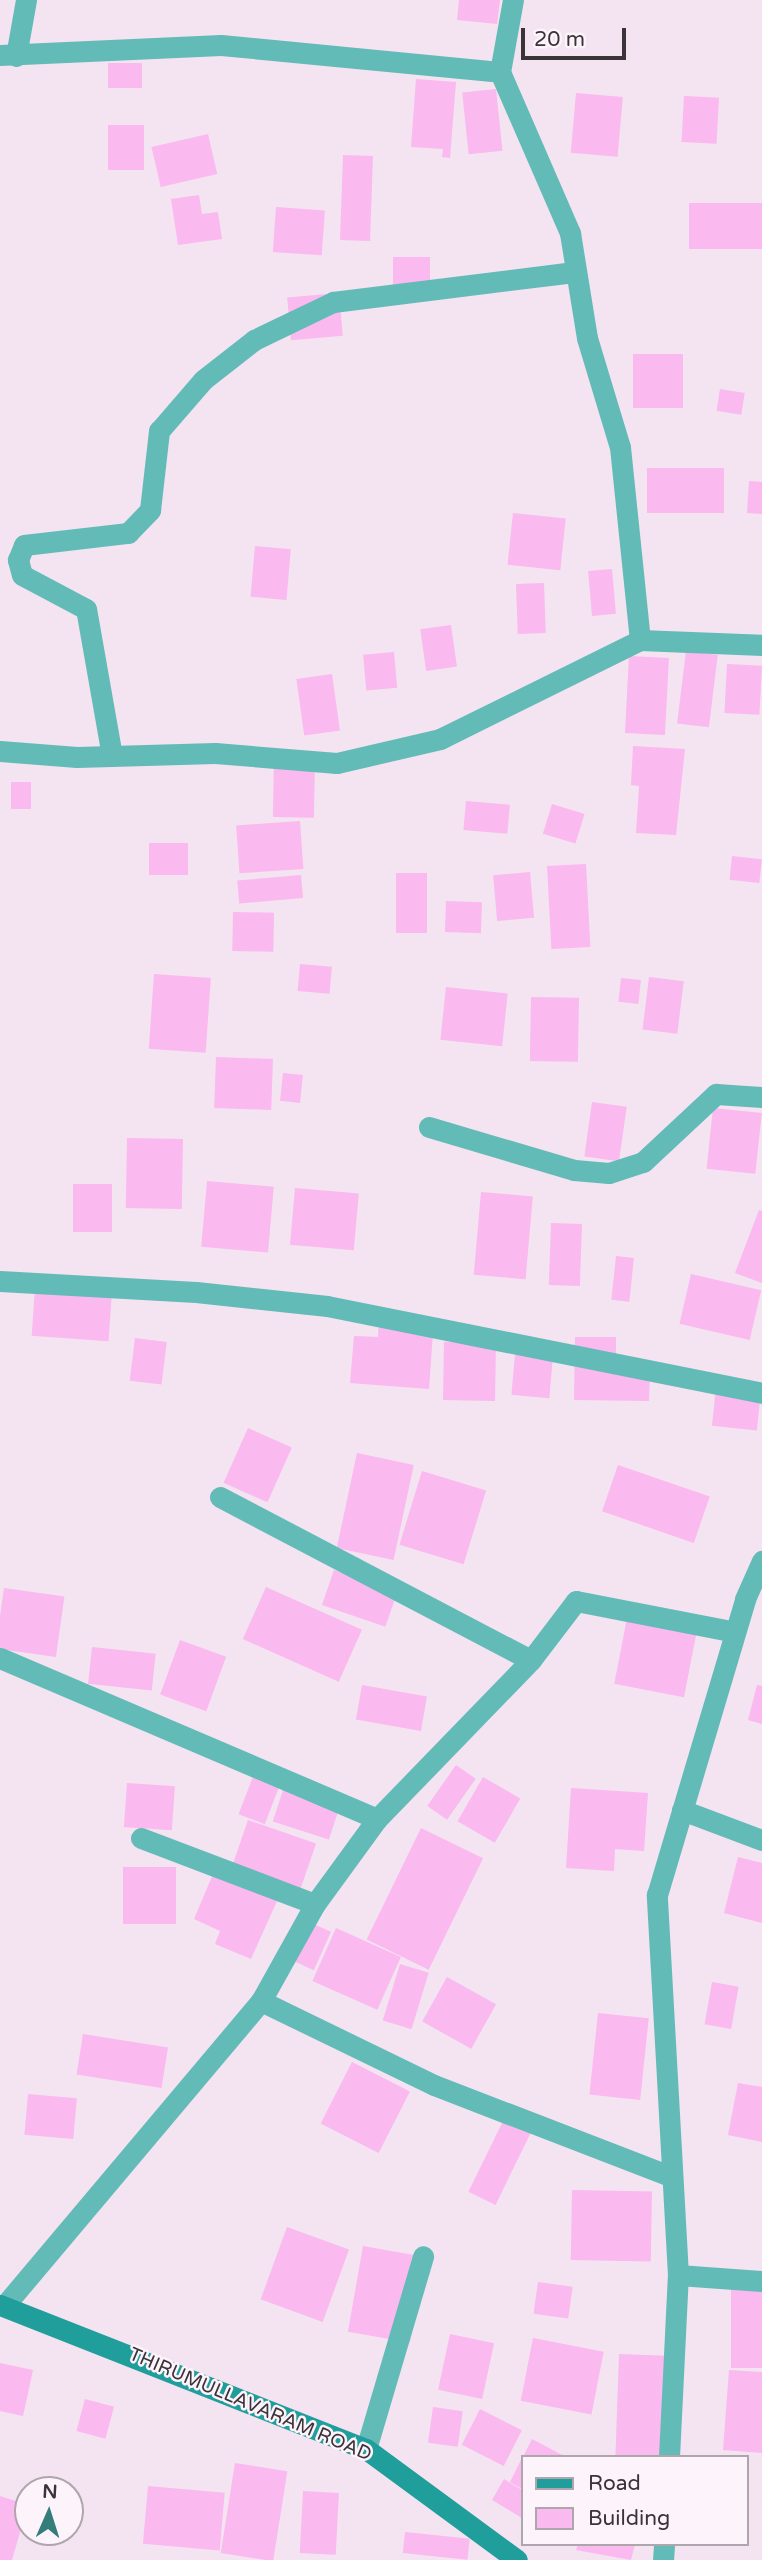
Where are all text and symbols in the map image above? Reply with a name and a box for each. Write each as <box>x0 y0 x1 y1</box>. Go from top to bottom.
scale bar <box>524 14 629 58</box>
text: 20 m <box>534 27 585 52</box>
street label: THIRUMULLAVARAM ROAD <box>125 2343 375 2467</box>
legend <box>520 2455 748 2546</box>
text: Road <box>588 2471 641 2496</box>
north arrow <box>14 2476 84 2546</box>
text: N <box>42 2481 58 2503</box>
text: Building <box>588 2506 670 2531</box>

